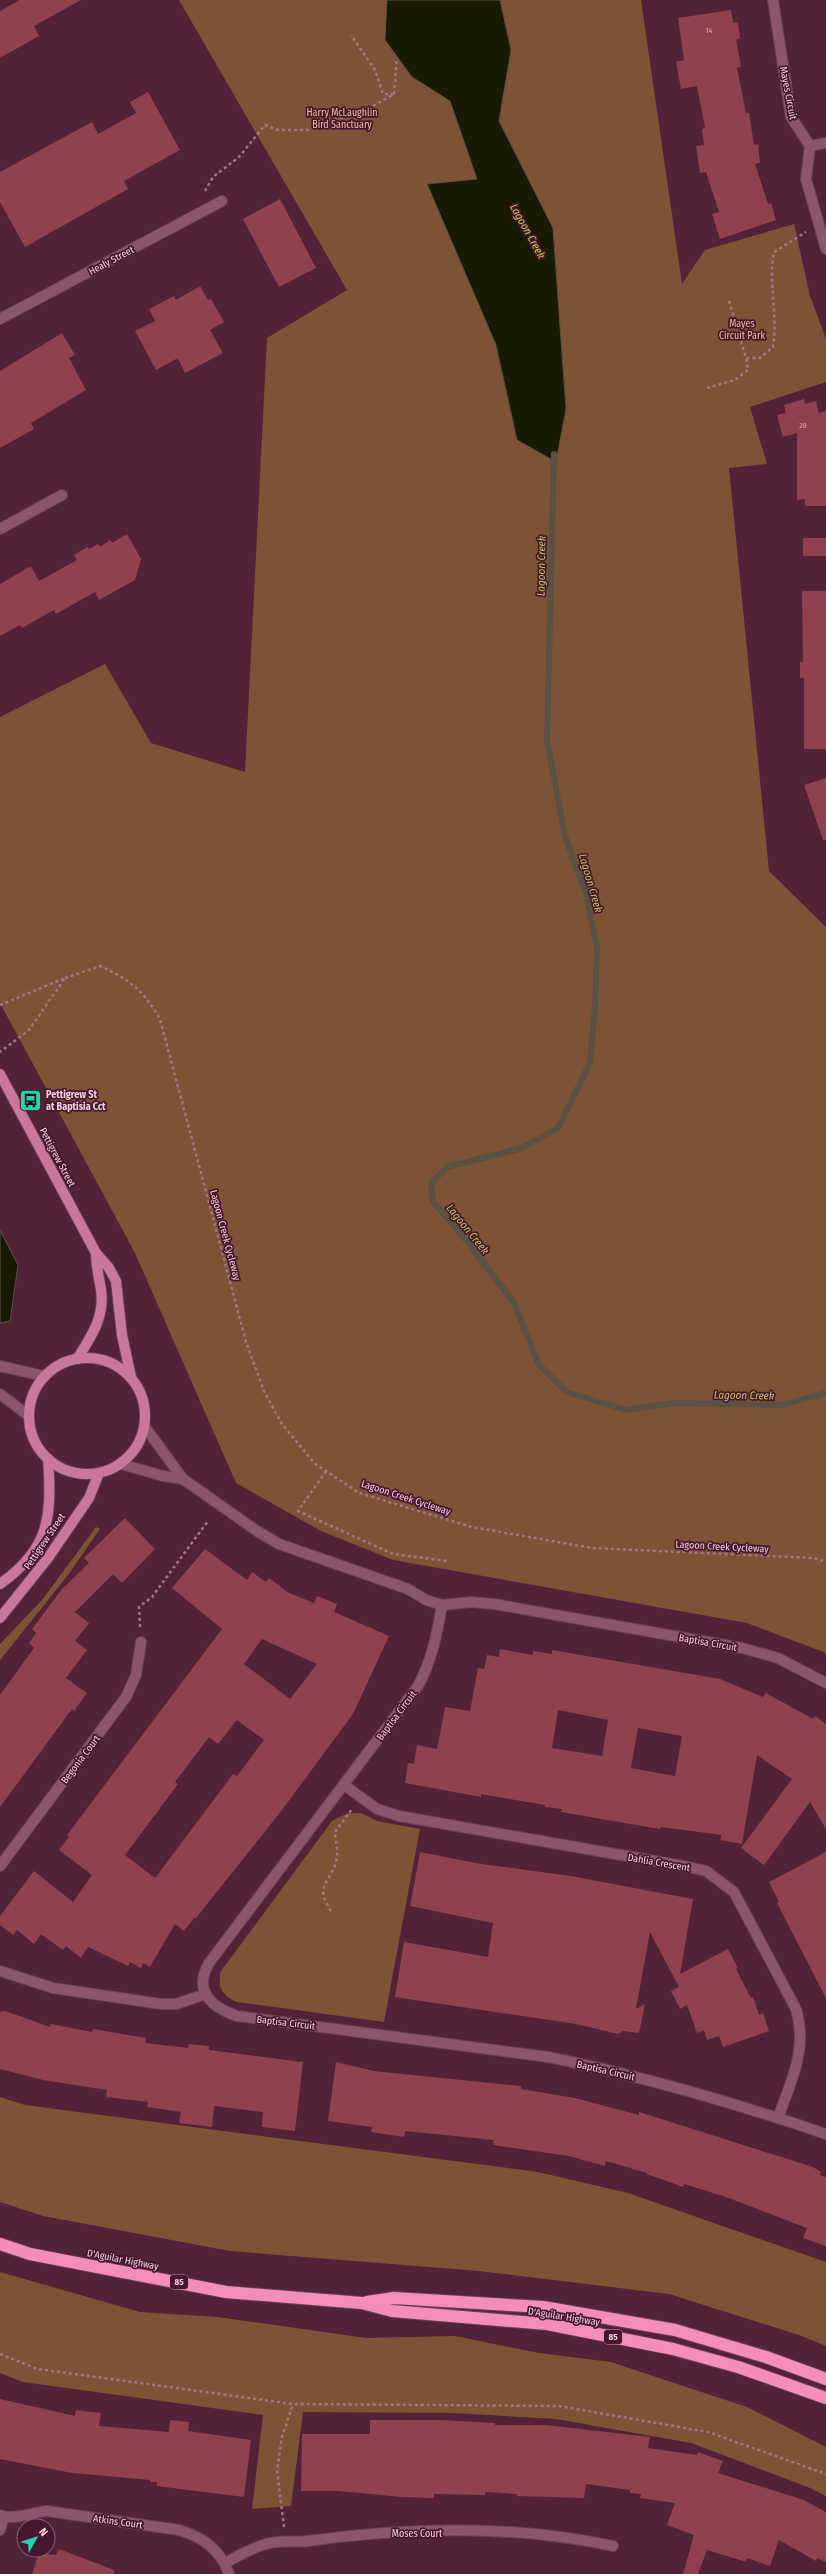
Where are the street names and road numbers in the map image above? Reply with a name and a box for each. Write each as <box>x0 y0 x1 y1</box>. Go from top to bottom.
street label: Mayes Circuit <box>777 66 799 121</box>
street label: Healy Street <box>87 244 137 278</box>
street label: Pettigrew Street <box>36 1126 78 1190</box>
street label: Lagoon Creek Cycleway <box>207 1189 243 1282</box>
street label: Lagoon Creek Cycleway <box>359 1478 452 1518</box>
street label: Pettigrew Street <box>22 1511 68 1572</box>
street label: Lagoon Creek Cycleway <box>675 1539 769 1555</box>
street label: Baptisa Circuit <box>678 1632 739 1654</box>
street label: Baptisa Circuit <box>374 1688 420 1743</box>
street label: Begonia Court <box>59 1732 103 1786</box>
street label: Dahlia Crescent <box>627 1852 692 1875</box>
street label: Baptisa Circuit <box>256 2013 317 2033</box>
street label: Baptisa Circuit <box>576 2058 637 2084</box>
street label: D'Aguilar Highway <box>86 2247 160 2273</box>
road number: 85 <box>170 2275 188 2289</box>
street label: D'Aguilar Highway <box>527 2305 601 2329</box>
road number: 85 <box>604 2330 622 2344</box>
street label: Atkins Court <box>92 2513 144 2531</box>
street label: Moses Court <box>392 2528 443 2540</box>

